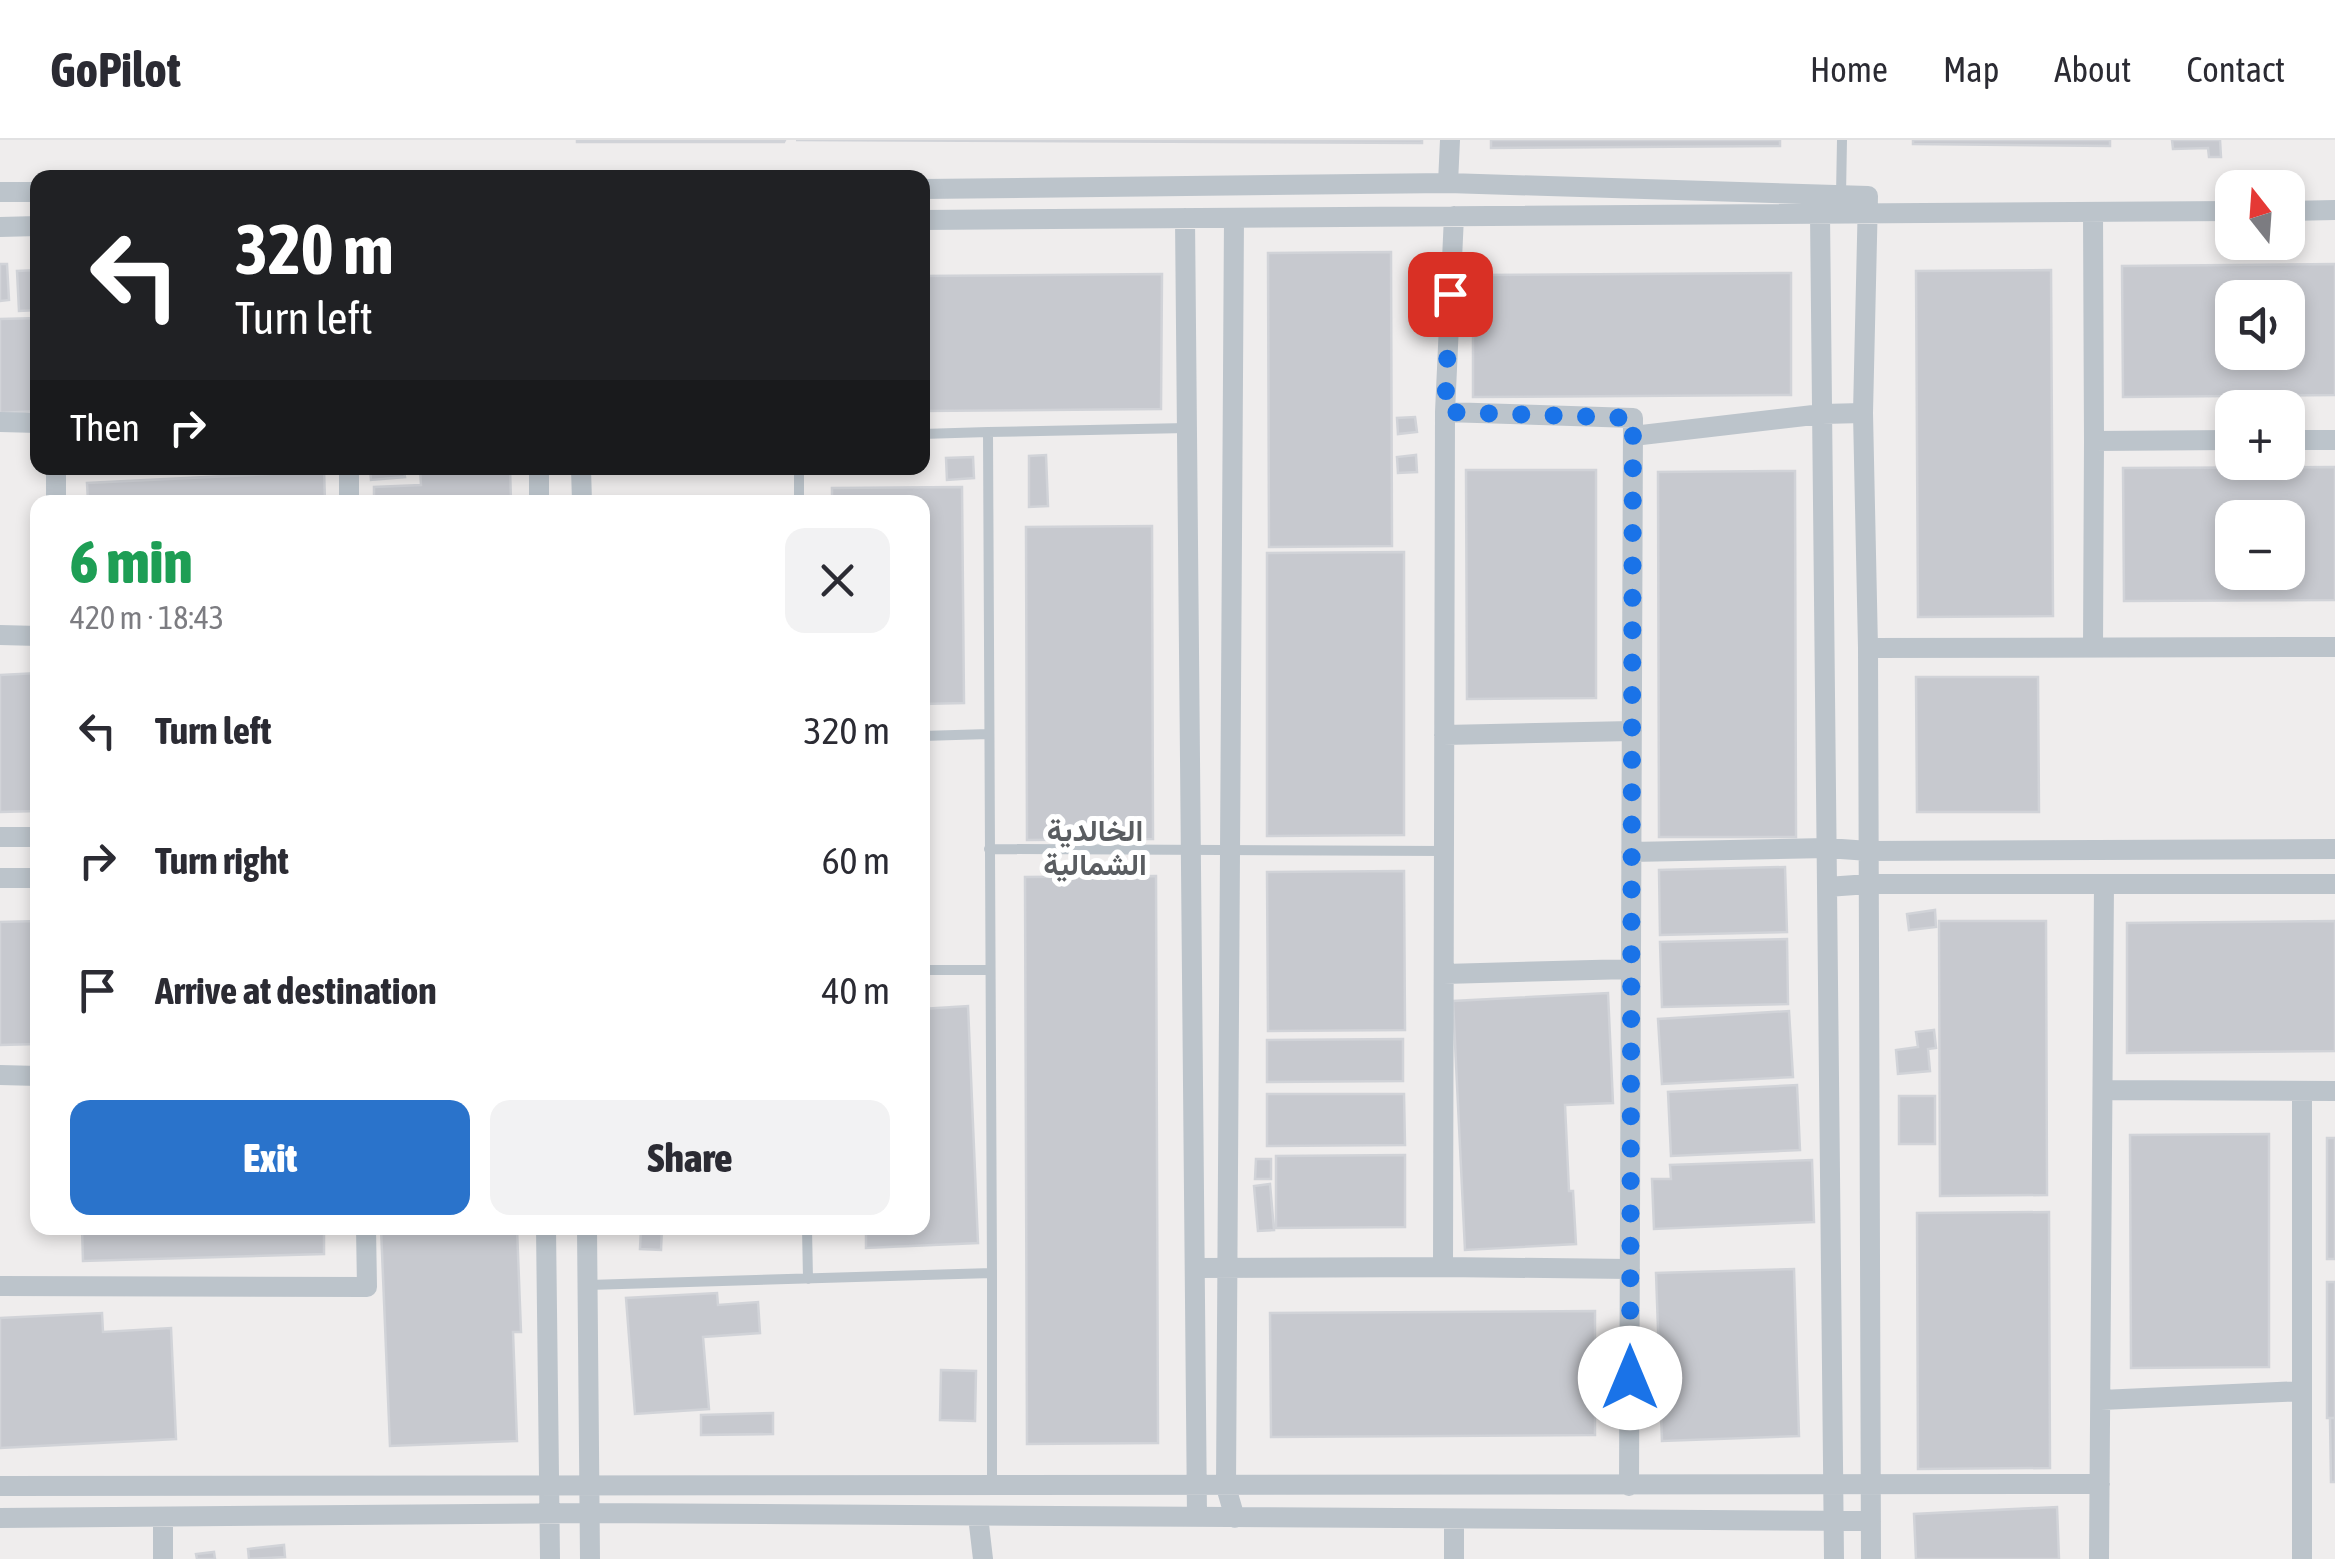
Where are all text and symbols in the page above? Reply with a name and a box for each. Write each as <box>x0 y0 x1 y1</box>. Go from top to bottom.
text: GoPilot <box>50 42 181 97</box>
text: Home <box>1810 49 1888 89</box>
text: Map <box>1943 49 1999 89</box>
text: About <box>2054 49 2131 89</box>
text: Contact <box>2186 49 2285 89</box>
north arrow <box>2215 170 2305 260</box>
map controls <box>2215 170 2305 590</box>
text: 320 m <box>235 209 394 289</box>
icon: left <box>70 210 200 340</box>
pin <box>1408 252 1493 337</box>
icon: arrive <box>1423 267 1478 322</box>
button: sound <box>2215 280 2305 370</box>
text: Turn left <box>235 292 373 344</box>
button: + <box>2215 390 2305 480</box>
icon: right <box>160 400 215 455</box>
text: Then <box>70 406 140 449</box>
button: − <box>2215 500 2305 590</box>
text: 6 min <box>70 527 193 596</box>
button: close <box>785 528 890 633</box>
text: 420 m · 18:43 <box>70 599 224 636</box>
icon: left <box>70 703 125 758</box>
text: Turn left <box>155 709 271 752</box>
text: 320 m <box>804 709 890 752</box>
district label: الخالدية الشمالية <box>1043 813 1147 882</box>
icon: right <box>70 833 125 888</box>
text: Turn right <box>155 839 289 882</box>
text: 60 m <box>822 839 890 882</box>
icon: arrive <box>70 963 125 1018</box>
text: Arrive at destination <box>155 969 437 1012</box>
text: 40 m <box>822 969 890 1012</box>
button: Exit <box>70 1100 470 1215</box>
button: Share <box>490 1100 890 1215</box>
position arrow <box>1578 1326 1682 1430</box>

